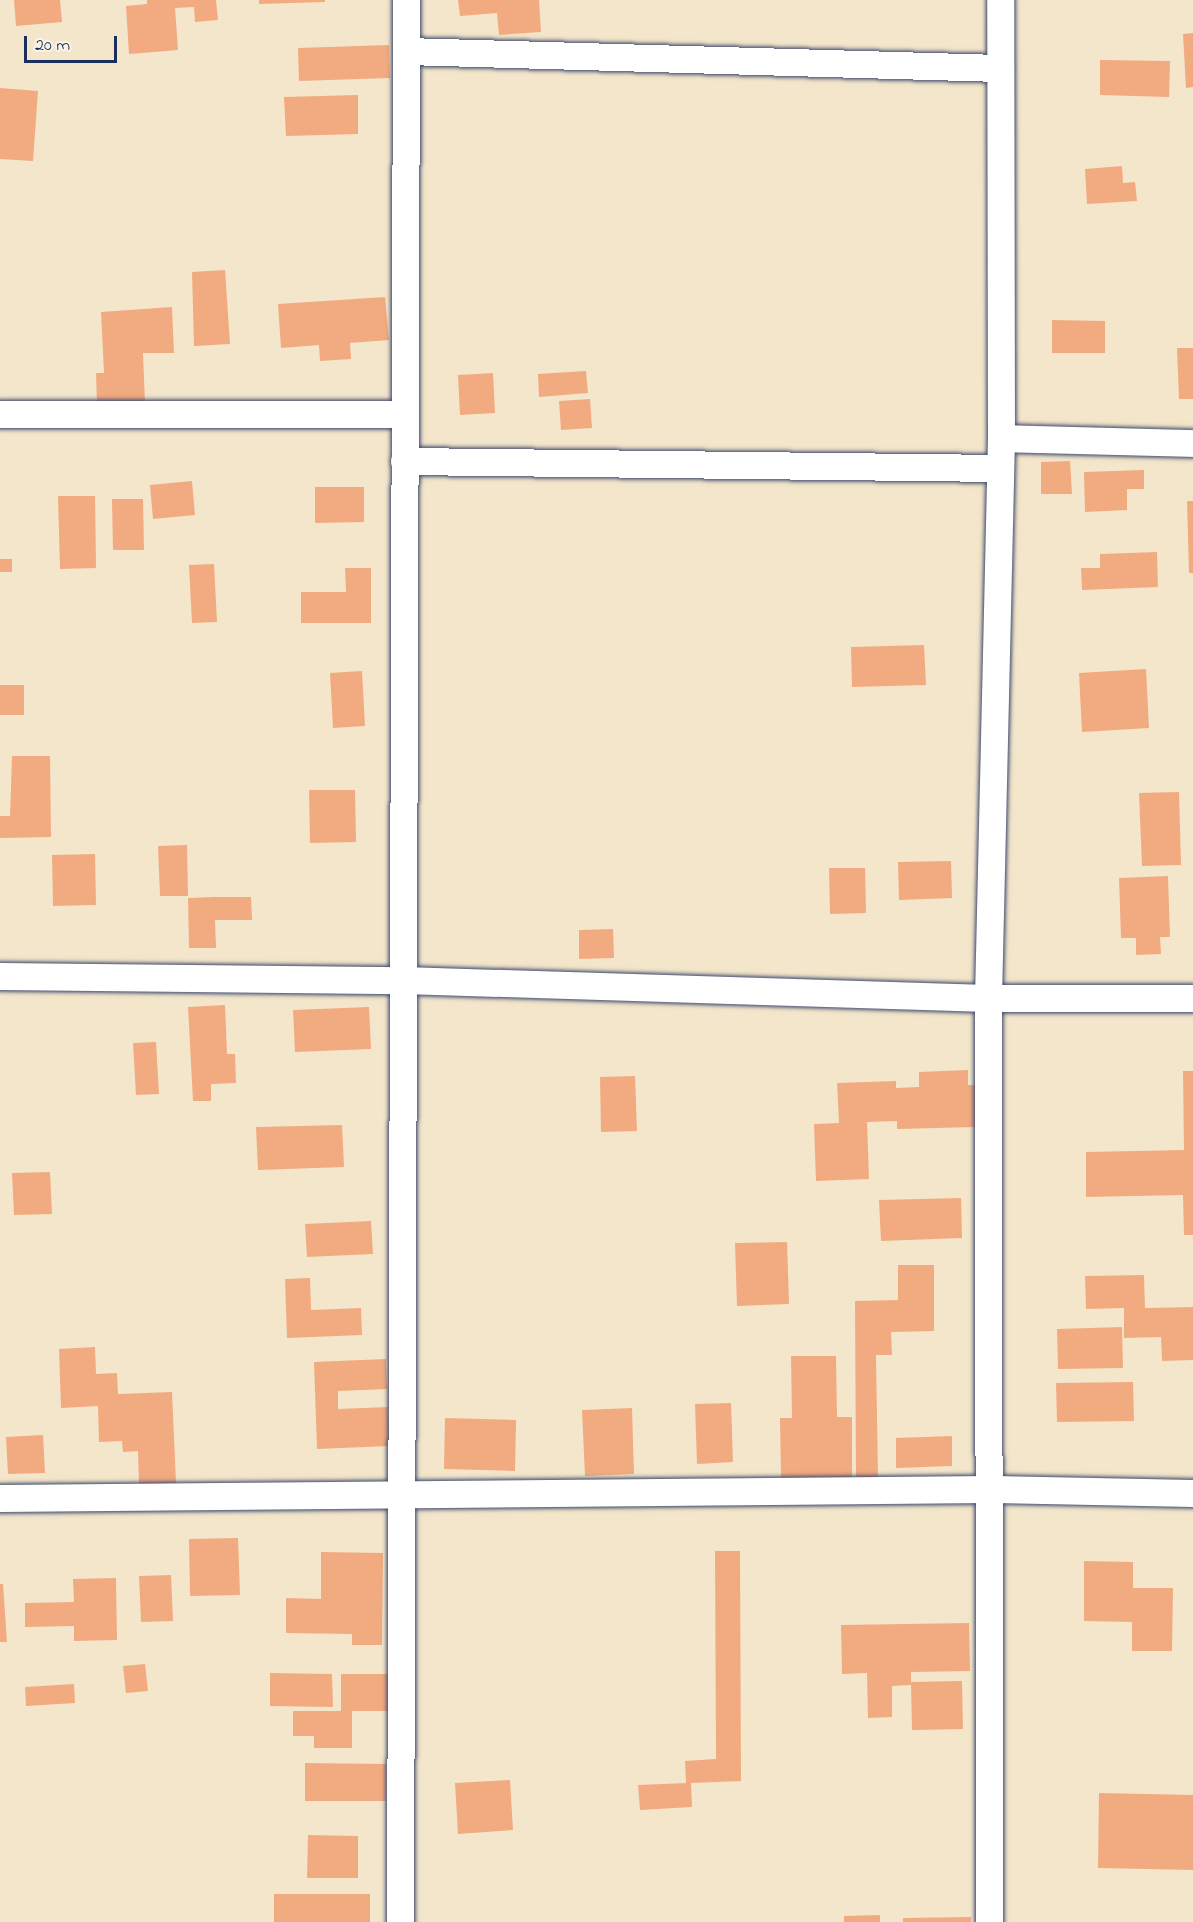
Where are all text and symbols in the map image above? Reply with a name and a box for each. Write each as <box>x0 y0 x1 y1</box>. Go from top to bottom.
scale bar <box>27 24 120 62</box>
text: 20 m <box>35 33 70 59</box>

